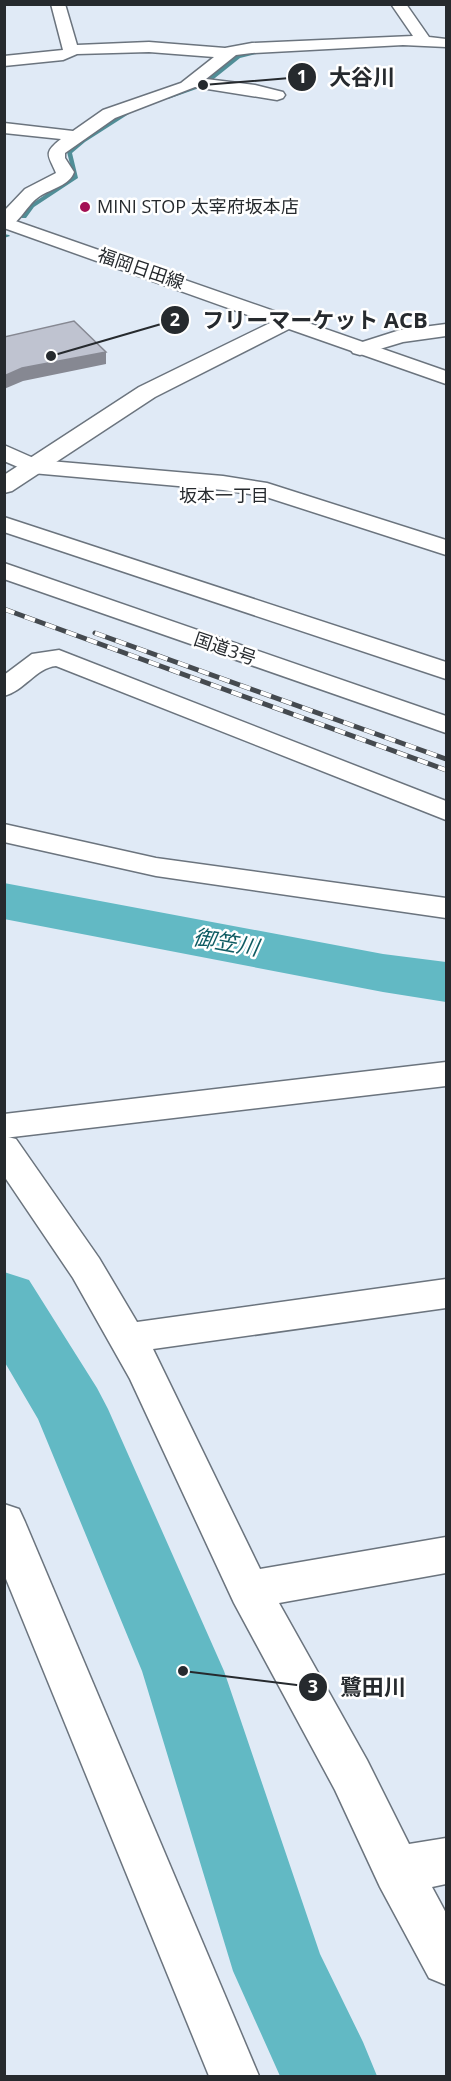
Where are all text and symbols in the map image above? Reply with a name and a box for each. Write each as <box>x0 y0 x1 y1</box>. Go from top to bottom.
callout: 大谷川 <box>287 57 407 97</box>
text: 大谷川 <box>329 61 395 91</box>
text: 1 <box>297 64 307 88</box>
place label: MINI STOP 太宰府坂本店 <box>97 194 299 218</box>
marker: MINI STOP 太宰府坂本店 <box>78 200 92 214</box>
street label: 福岡日田線 <box>95 242 188 294</box>
callout: フリーマーケット ACB <box>160 300 440 340</box>
text: フリーマーケット ACB <box>202 304 428 334</box>
text: 2 <box>170 307 180 331</box>
district label: 坂本一丁目 <box>179 483 269 507</box>
street label: 国道3号 <box>191 626 260 670</box>
water label: 御笠川 <box>191 921 263 962</box>
callout: 鷺田川 <box>298 1667 418 1707</box>
text: 鷺田川 <box>340 1671 406 1701</box>
text: 3 <box>308 1674 318 1698</box>

